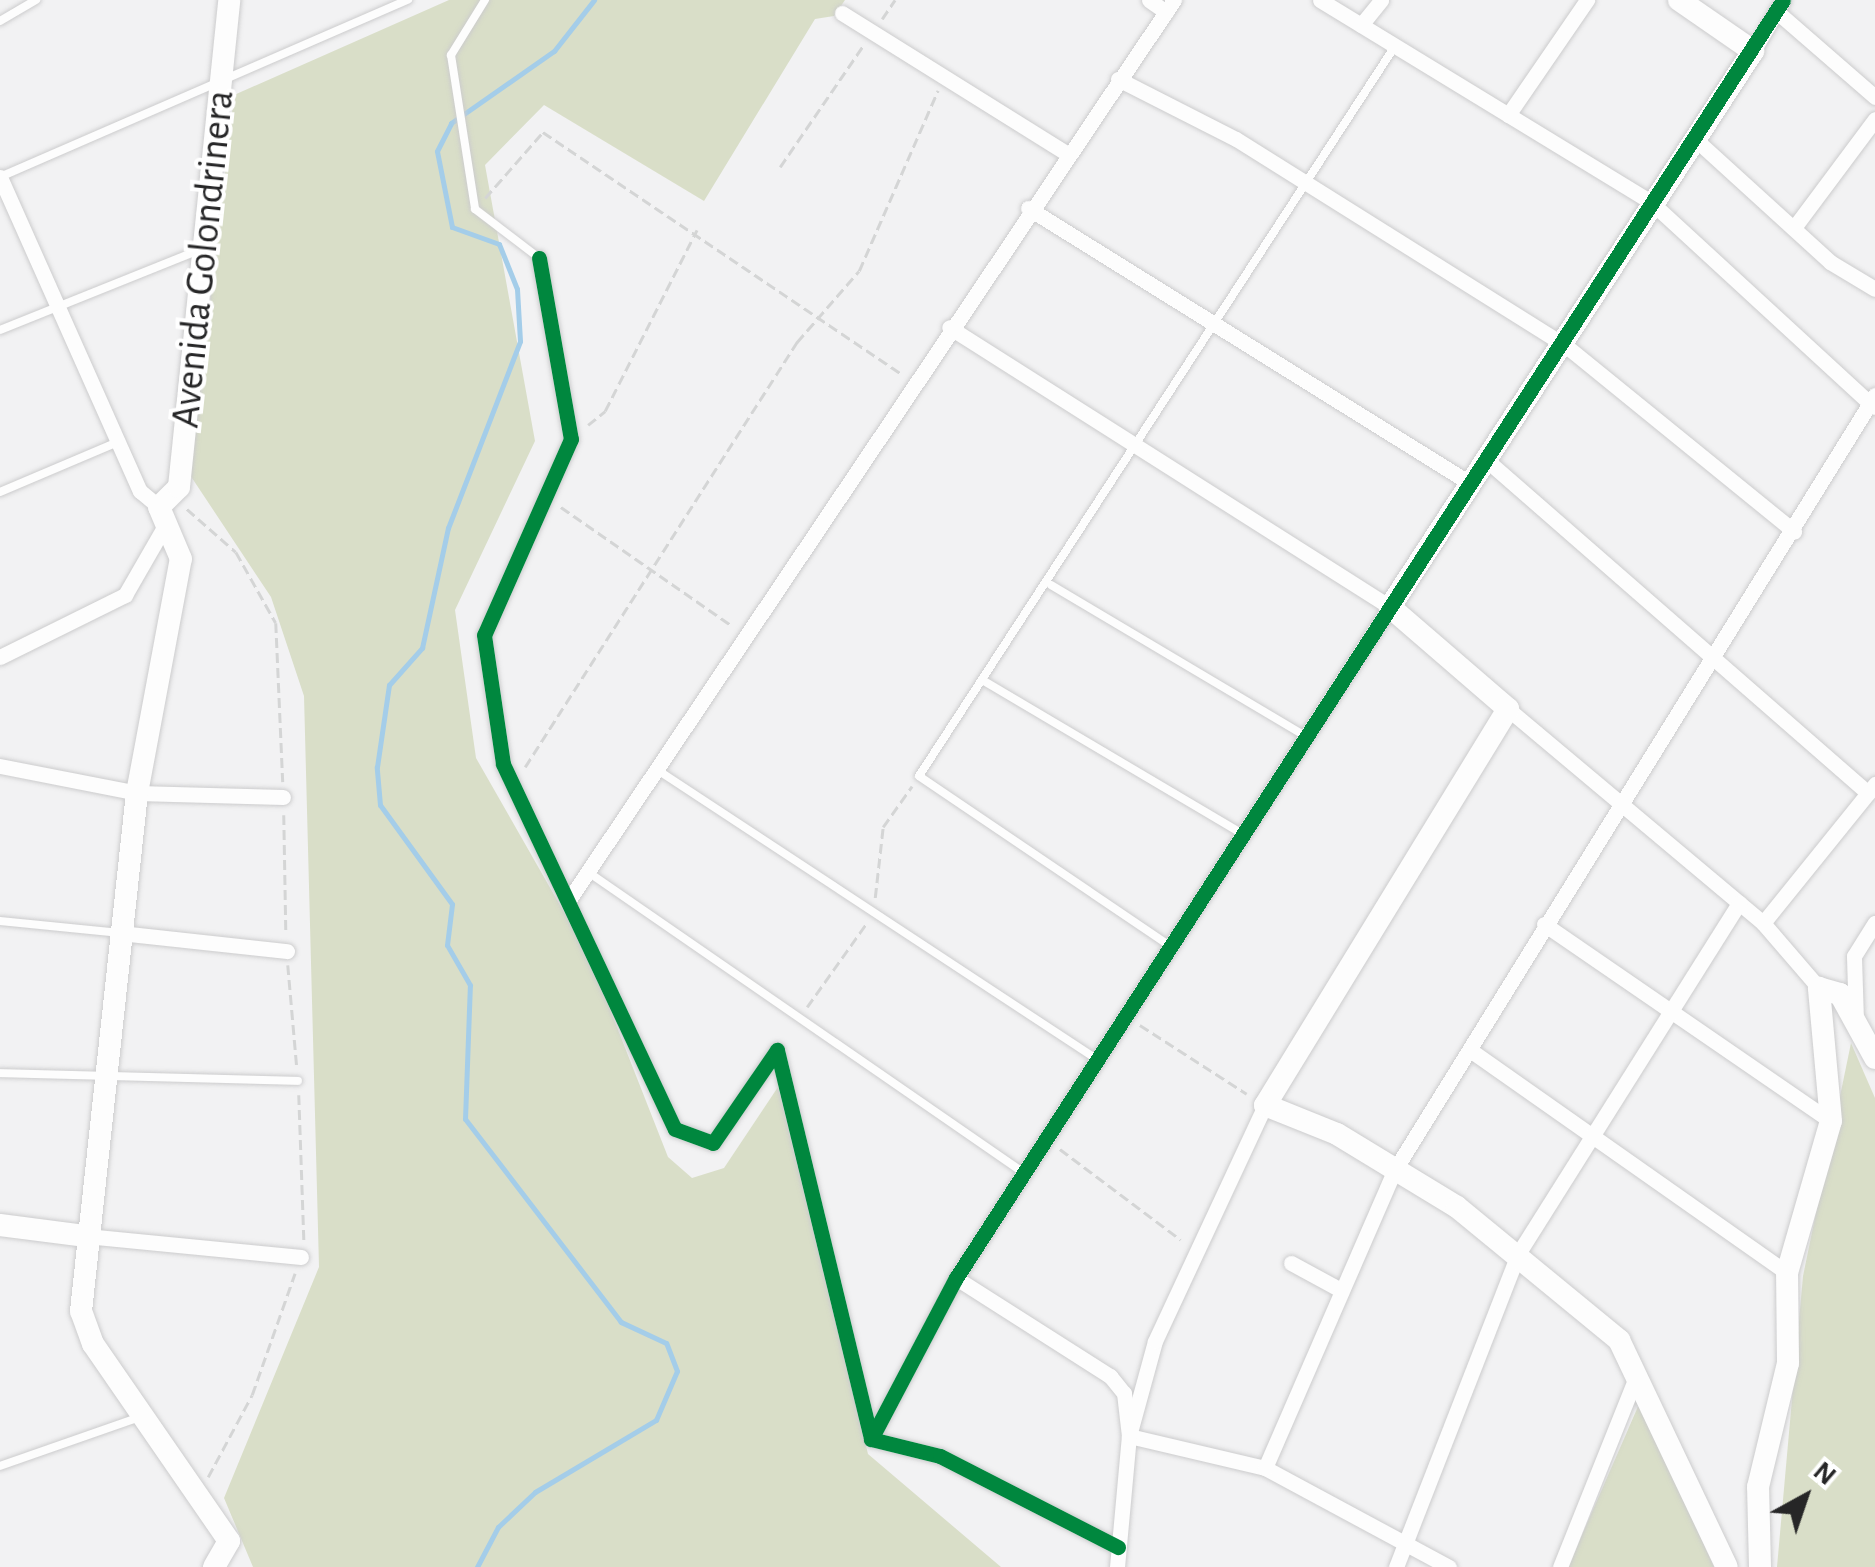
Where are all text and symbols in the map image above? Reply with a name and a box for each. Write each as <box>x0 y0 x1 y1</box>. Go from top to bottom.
street label: Avenida Golondrinera <box>161 88 245 430</box>
north arrow <box>1755 1447 1855 1547</box>
text: N <box>1808 1457 1841 1491</box>

